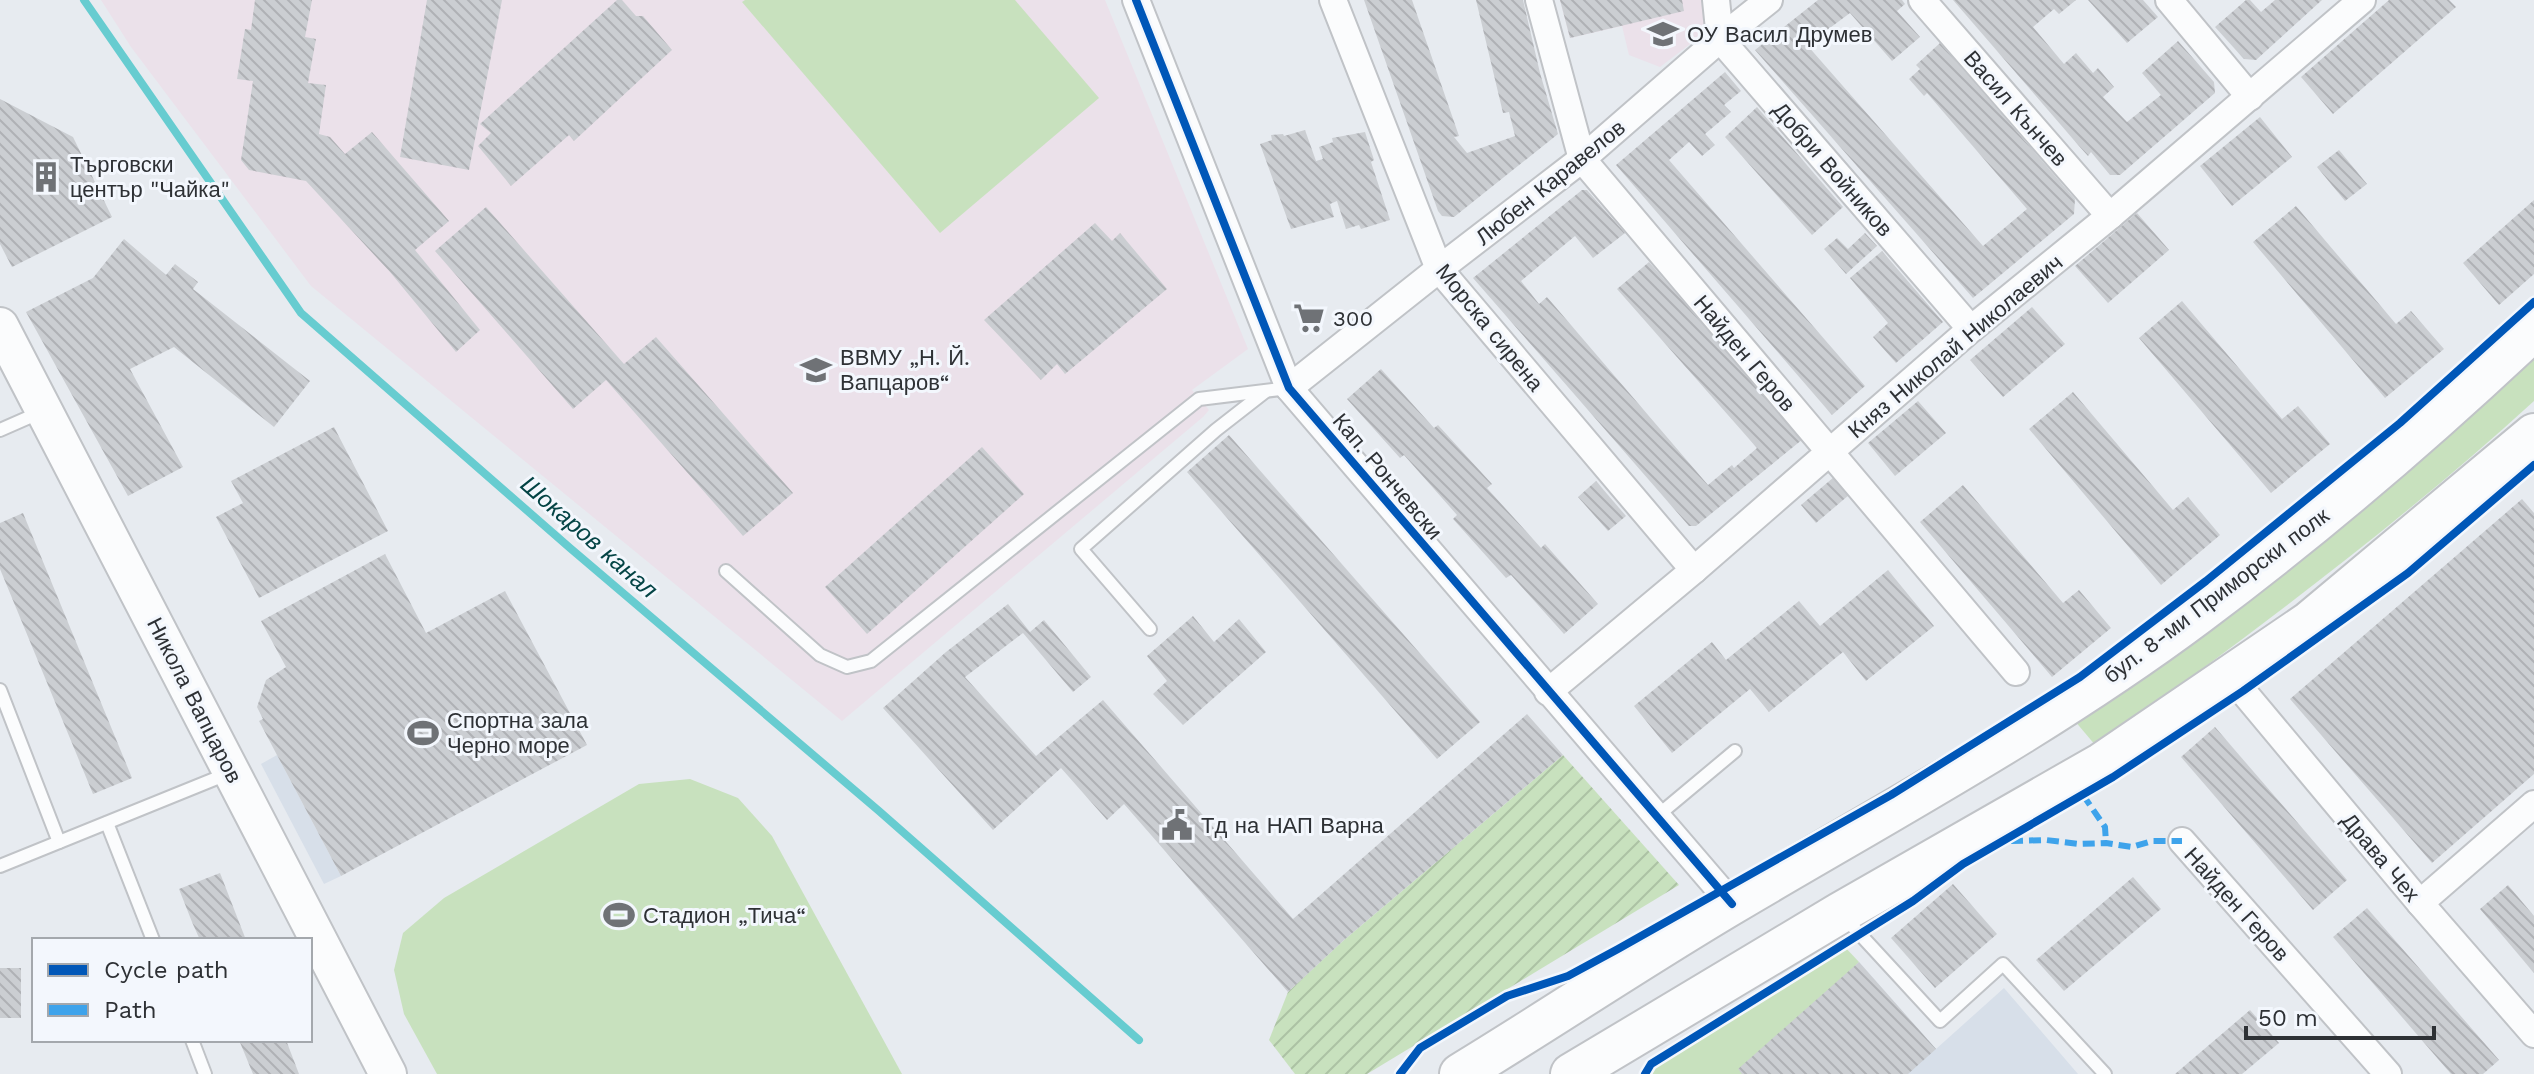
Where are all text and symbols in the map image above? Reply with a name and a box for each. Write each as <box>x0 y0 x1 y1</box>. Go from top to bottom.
school or university icon: ОУ Васил Друмев <box>1646 17 1680 51</box>
place label: ОУ Васил Друмев <box>1687 22 1872 47</box>
street label: Васил Кънчев <box>1959 46 2073 171</box>
street label: Добри Войников <box>1768 97 1898 241</box>
street label: Любен Каравелов <box>1471 115 1630 250</box>
place label: Търговски център "Чайка" <box>70 152 230 202</box>
building icon: Търговски център "Чайка" <box>29 160 63 194</box>
street label: Княз Николай Николаевич <box>1843 249 2067 443</box>
street label: Морска сирена <box>1431 259 1549 396</box>
street label: Найден Геров <box>1689 290 1800 417</box>
supermarket icon: 300 <box>1292 301 1326 335</box>
place label: 300 <box>1333 306 1373 331</box>
place label: ВВМУ „Н. Й. Вапцаров“ <box>840 345 970 395</box>
school or university icon: ВВМУ „Н. Й. Вапцаров“ <box>799 353 833 387</box>
street label: Кап. Рончевски <box>1328 408 1447 544</box>
water label: Шокаров канал <box>515 470 663 604</box>
street label: бул. 8-ми Приморски полк <box>2099 502 2334 688</box>
street label: Никола Вапцаров <box>142 613 247 787</box>
place label: Спортна зала Черно море <box>447 708 589 758</box>
sports icon: Спортна зала Черно море <box>406 716 440 750</box>
public building icon: Тд на НАП Варна <box>1160 808 1194 842</box>
street label: Драва Чех <box>2336 808 2425 907</box>
place label: Тд на НАП Варна <box>1201 813 1385 838</box>
street label: Найден Геров <box>2179 842 2294 966</box>
sports icon: Стадион „Тича“ <box>602 898 636 932</box>
place label: Стадион „Тича“ <box>643 903 806 928</box>
legend <box>32 938 312 1042</box>
text: Cycle path <box>104 956 229 984</box>
scale bar <box>2246 990 2434 1040</box>
text: Path <box>104 996 157 1024</box>
text: 50 m <box>2258 1004 2318 1032</box>

